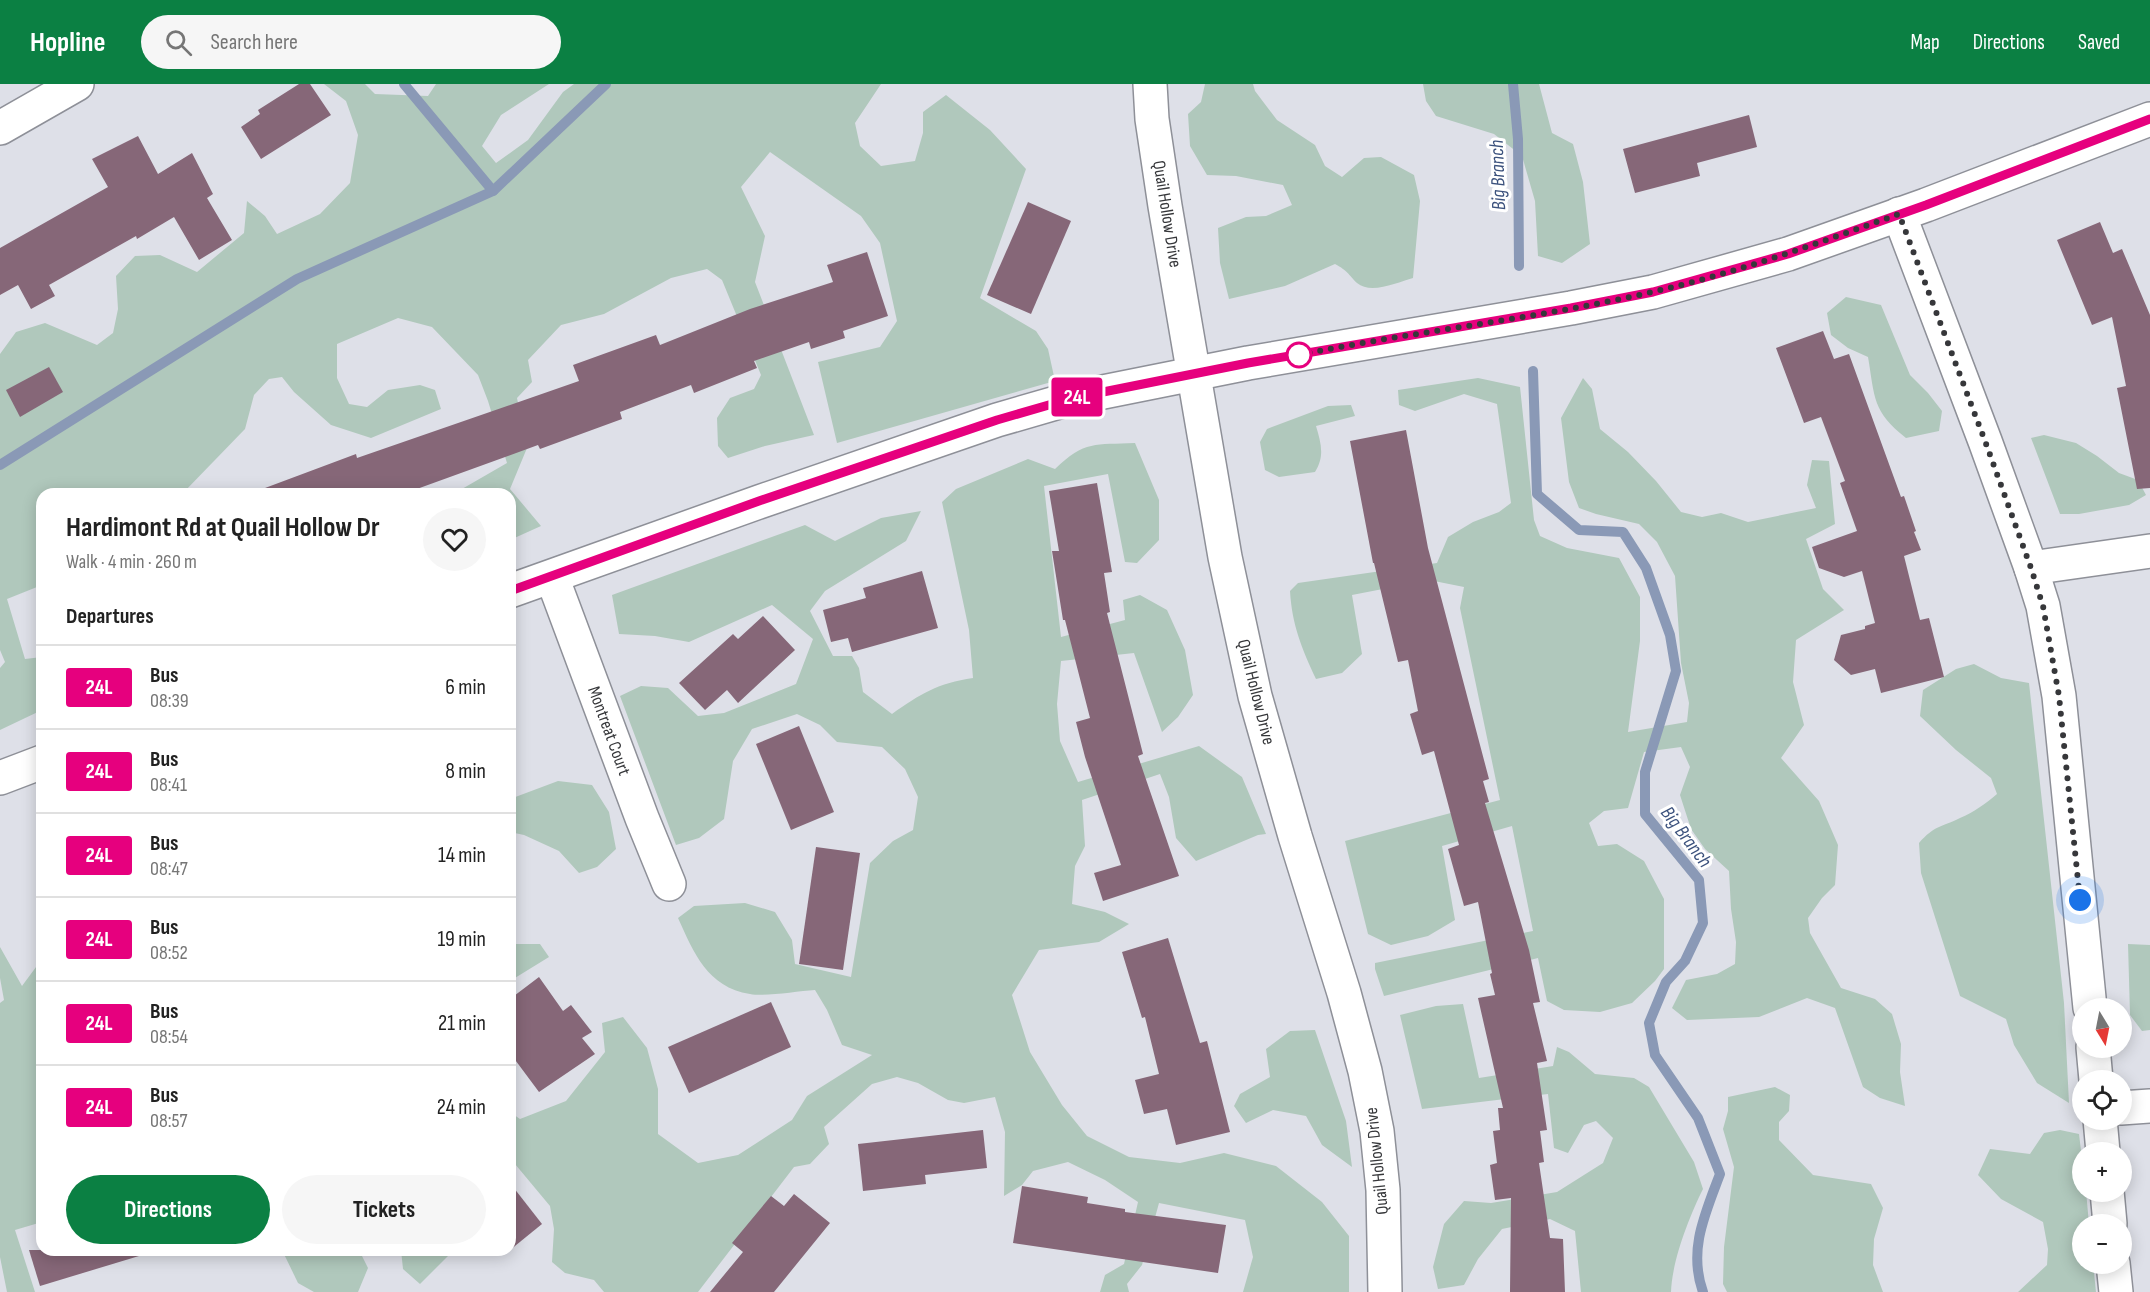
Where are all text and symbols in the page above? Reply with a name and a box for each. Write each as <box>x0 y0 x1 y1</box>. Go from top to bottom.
search box <box>141 15 561 69</box>
text: Hopline <box>30 26 105 59</box>
icon: search <box>162 26 195 59</box>
text: Search here <box>210 29 298 56</box>
text: Map <box>1910 30 1940 55</box>
text: Directions <box>1973 30 2045 55</box>
text: Saved <box>2078 30 2120 55</box>
water label: Big Branch <box>1485 139 1511 211</box>
street label: Quail Hollow Drive <box>1148 159 1186 269</box>
unlabelled marker <box>1286 342 1312 368</box>
line badge: 24L <box>1042 378 1112 416</box>
text: 24L <box>1063 385 1091 410</box>
button: heart <box>423 508 486 571</box>
text: Hardimont Rd at Quail Hollow Dr <box>66 511 380 544</box>
text: Walk · 4 min · 260 m <box>66 550 197 574</box>
text: Departures <box>66 603 154 630</box>
street label: Quail Hollow Drive <box>1233 637 1279 747</box>
text: Bus <box>150 662 179 689</box>
text: 6 min <box>445 674 486 701</box>
text: 24L <box>85 675 113 700</box>
street label: Montreat Court <box>583 684 635 779</box>
text: 08:39 <box>150 689 189 713</box>
text: Bus <box>150 746 179 773</box>
text: 8 min <box>445 758 486 785</box>
text: 24L <box>85 759 113 784</box>
text: 08:41 <box>150 773 187 797</box>
water label: Big Branch <box>1655 802 1717 872</box>
text: Bus <box>150 830 179 857</box>
text: 14 min <box>438 842 486 869</box>
text: 24L <box>85 843 113 868</box>
text: 08:47 <box>150 857 188 881</box>
your location <box>2065 885 2095 915</box>
text: Bus <box>150 914 179 941</box>
text: 19 min <box>437 926 486 953</box>
text: 24L <box>85 927 113 952</box>
text: 08:52 <box>150 941 188 965</box>
text: Bus <box>150 998 179 1025</box>
north arrow <box>2072 998 2132 1058</box>
map controls <box>2072 998 2132 1274</box>
text: 21 min <box>438 1010 486 1037</box>
text: 24L <box>85 1011 113 1036</box>
text: 08:54 <box>150 1025 188 1049</box>
button: locate <box>2072 1070 2132 1130</box>
text: Bus <box>150 1082 179 1109</box>
text: 24 min <box>437 1094 486 1121</box>
text: 24L <box>85 1095 113 1120</box>
street label: Quail Hollow Drive <box>1361 1106 1393 1216</box>
text: 08:57 <box>150 1109 187 1133</box>
button: + <box>2072 1142 2132 1202</box>
button: Directions <box>66 1175 270 1244</box>
button: Tickets <box>282 1175 486 1244</box>
button: − <box>2072 1214 2132 1274</box>

